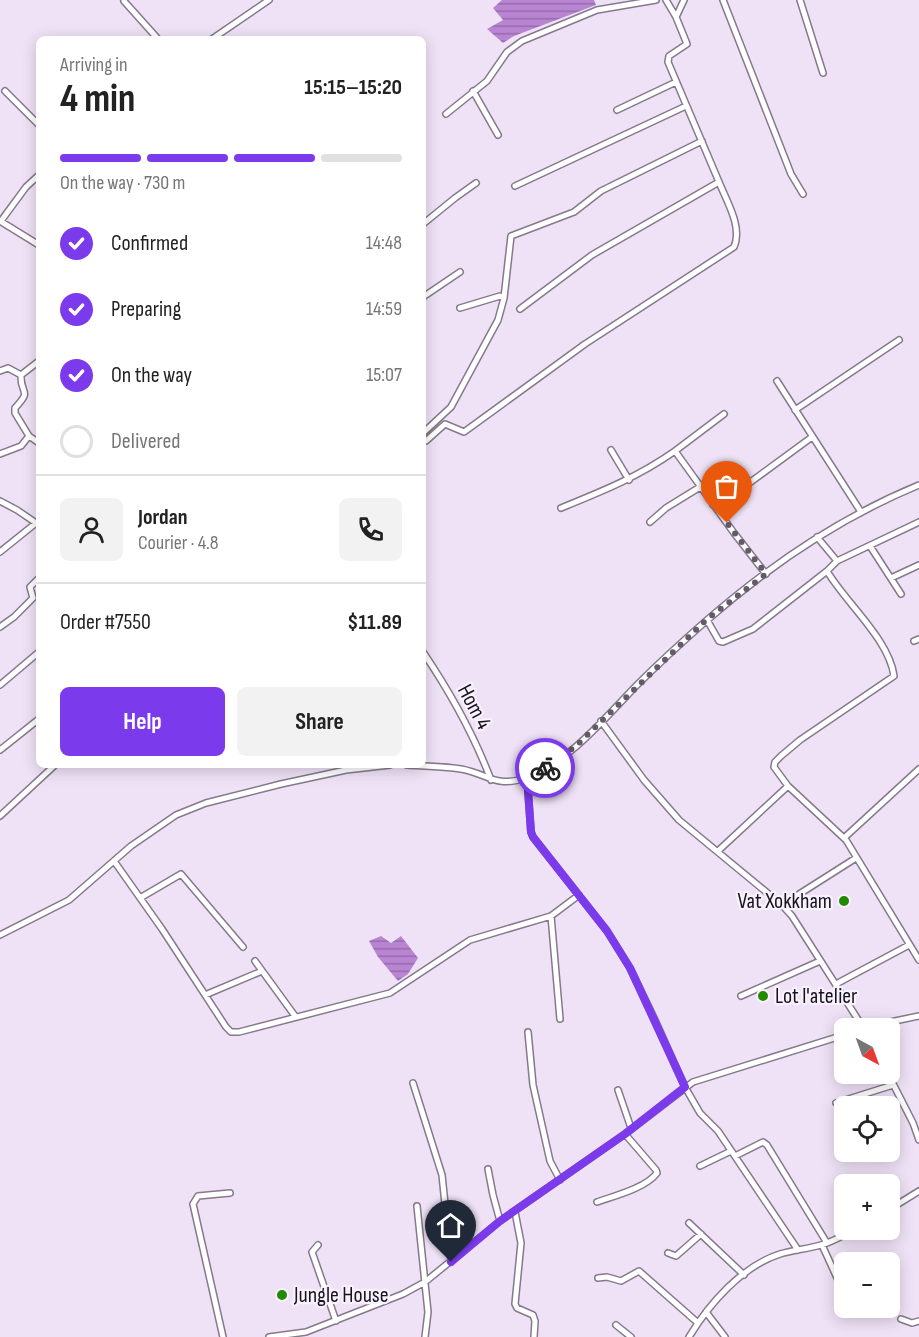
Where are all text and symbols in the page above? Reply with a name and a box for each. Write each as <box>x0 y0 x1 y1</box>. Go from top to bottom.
text: Arriving in <box>60 53 128 77</box>
text: 15:15–15:20 <box>304 74 402 101</box>
text: 4 min <box>60 76 135 123</box>
text: On the way · 730 m <box>60 171 185 195</box>
icon: check <box>60 227 93 260</box>
text: Confirmed <box>111 230 188 257</box>
text: 14:48 <box>366 231 402 255</box>
icon: check <box>60 293 93 326</box>
text: Preparing <box>111 296 181 323</box>
text: 14:59 <box>366 297 402 321</box>
icon: check <box>60 359 93 392</box>
text: On the way <box>111 362 192 389</box>
text: 15:07 <box>366 363 402 387</box>
text: Delivered <box>111 428 180 455</box>
pin <box>701 461 752 523</box>
icon: bag <box>710 470 743 503</box>
button: person <box>60 498 123 561</box>
button: phone <box>339 498 402 561</box>
text: Jordan <box>138 504 187 531</box>
text: Courier · 4.8 <box>138 531 219 555</box>
text: Order #7550 <box>60 609 151 636</box>
text: $11.89 <box>347 609 402 636</box>
street label: Hom 4 <box>451 680 497 734</box>
button: Help <box>60 687 225 756</box>
button: Share <box>237 687 402 756</box>
courier <box>515 738 575 798</box>
icon: bike <box>529 752 562 785</box>
place label: Vat Xokkham <box>737 888 832 915</box>
marker: Vat Xokkham <box>837 894 851 908</box>
place label: Lot l'atelier <box>775 983 857 1010</box>
marker: Lot l'atelier <box>756 989 770 1003</box>
north arrow <box>834 1018 900 1084</box>
map controls <box>834 1018 900 1318</box>
button: locate <box>834 1096 900 1162</box>
button: + <box>834 1174 900 1240</box>
pin <box>425 1200 476 1262</box>
icon: home <box>434 1209 467 1242</box>
button: − <box>834 1252 900 1318</box>
place label: Jungle House <box>293 1282 389 1309</box>
marker: Jungle House <box>275 1288 289 1302</box>

